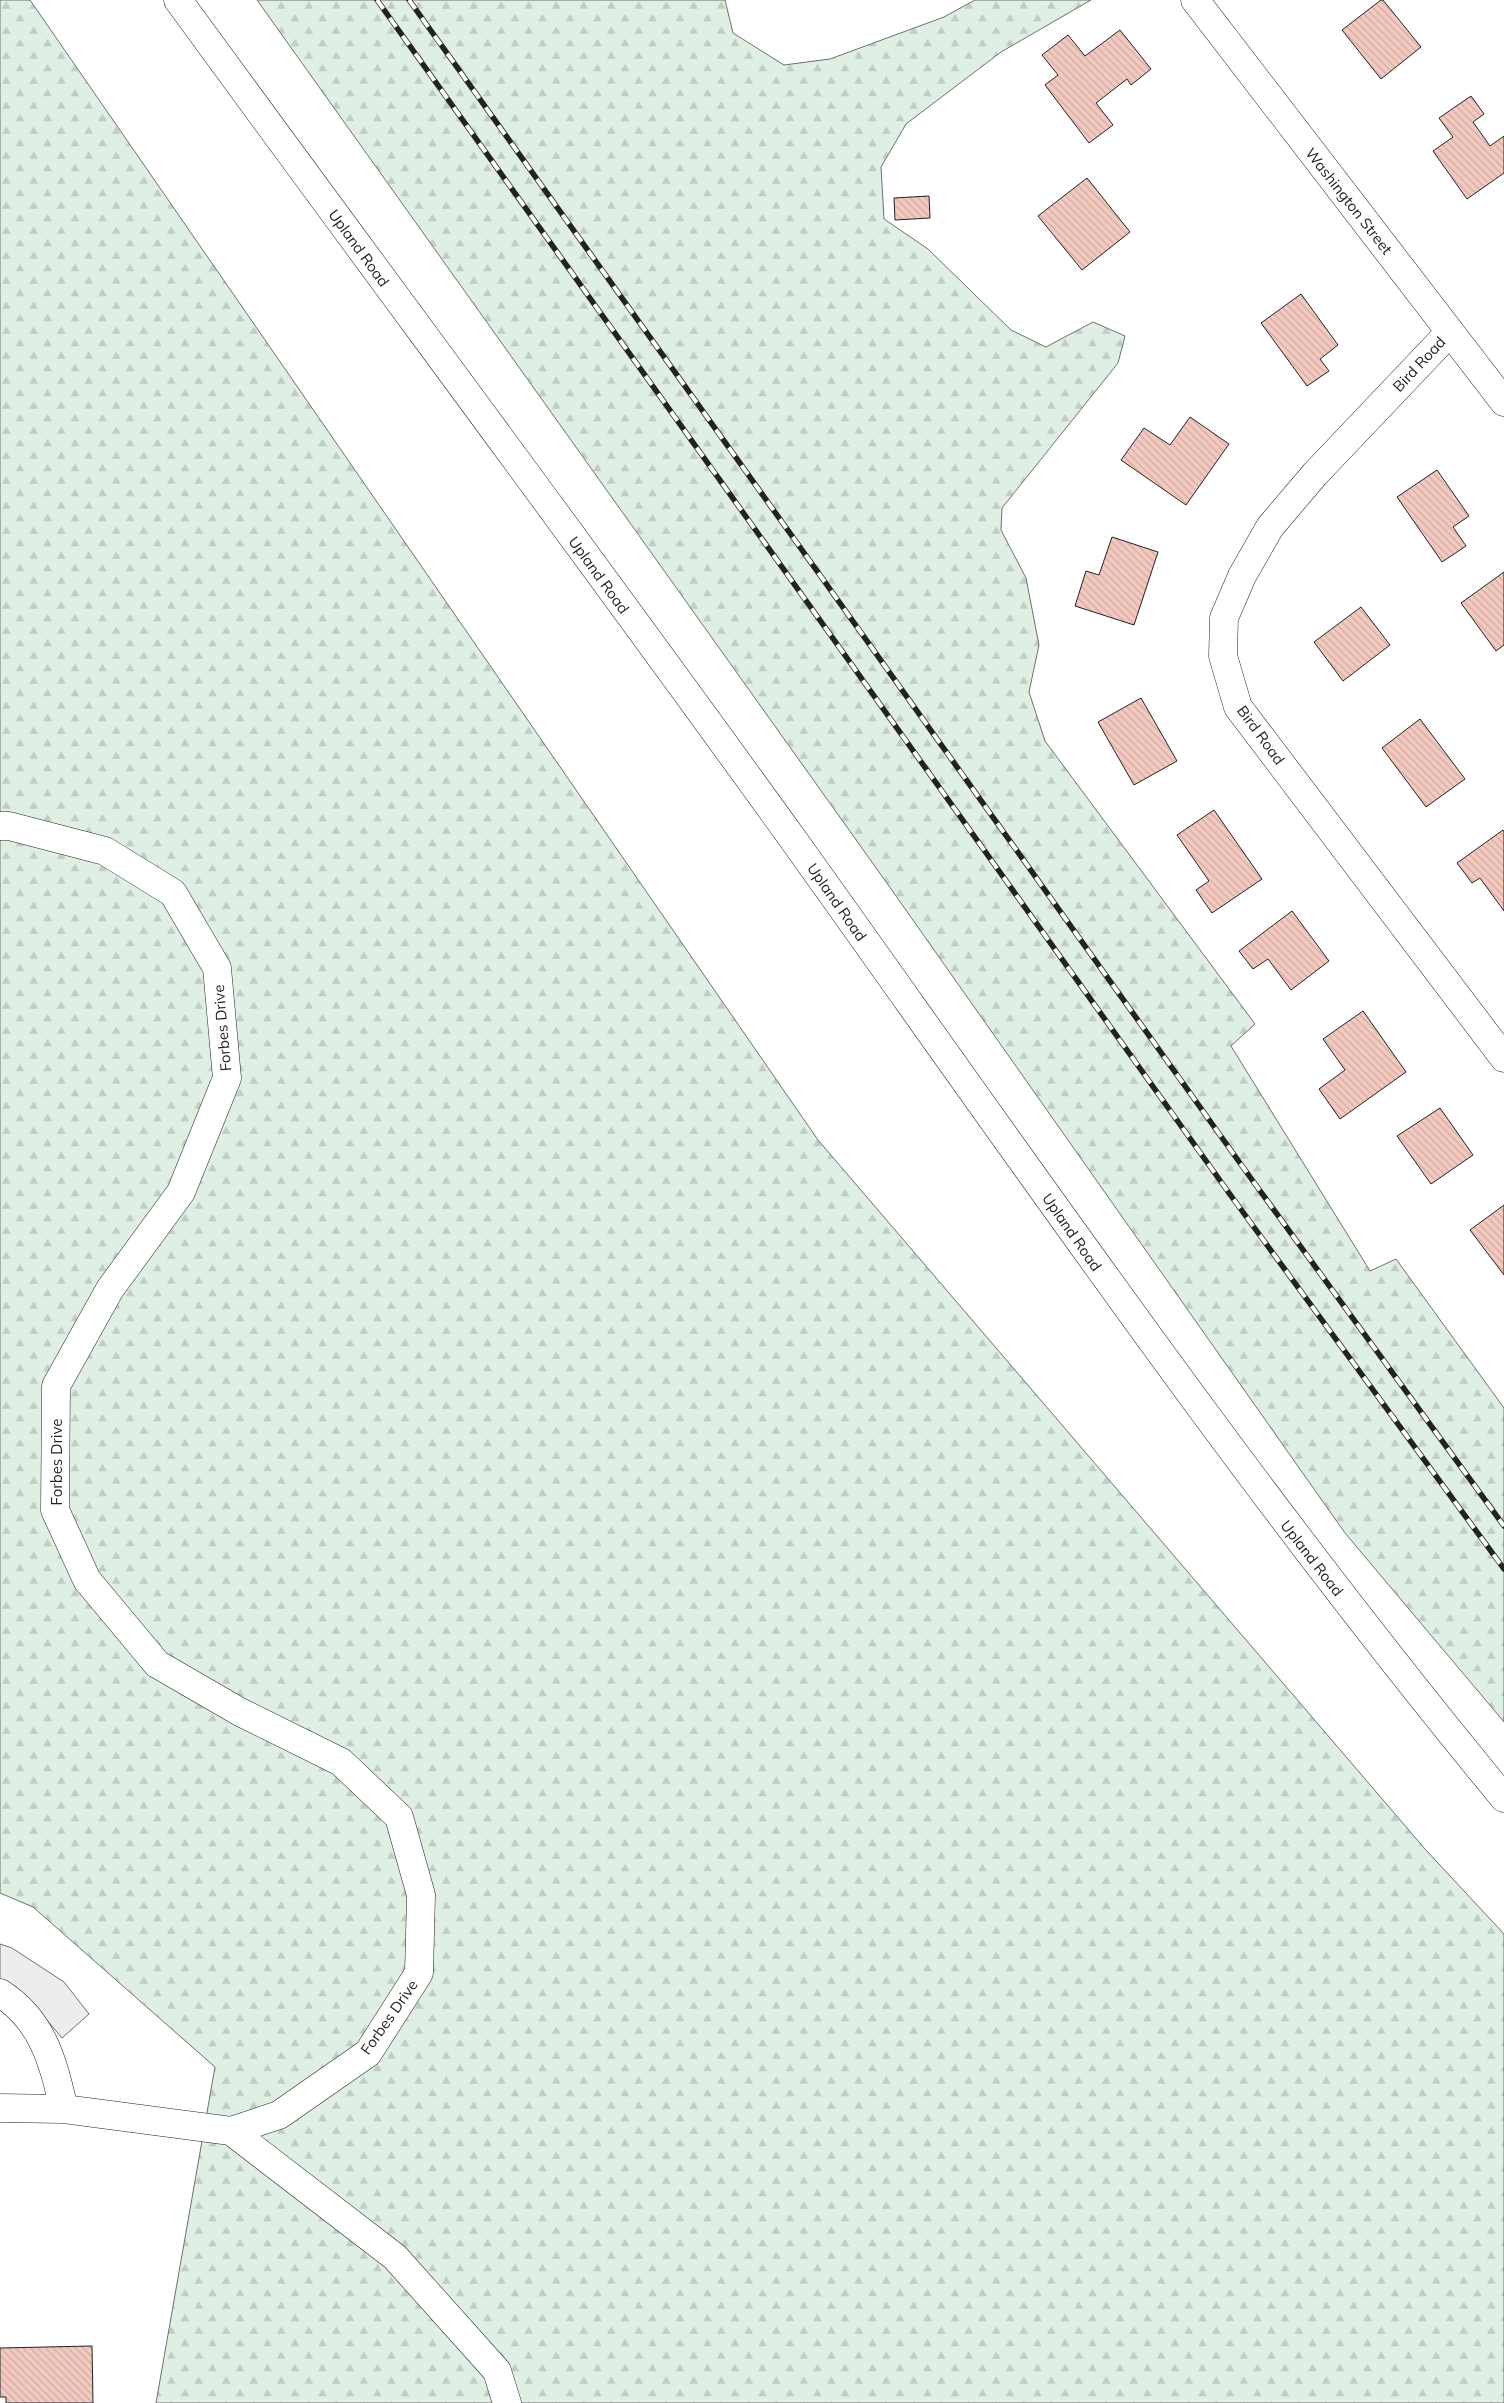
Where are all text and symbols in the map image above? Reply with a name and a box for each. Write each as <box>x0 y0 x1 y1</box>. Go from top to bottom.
street label: Washington Street <box>1301 144 1397 258</box>
street label: Upland Road <box>325 206 393 290</box>
street label: Bird Road <box>1389 332 1449 396</box>
street label: Upland Road <box>565 533 633 617</box>
street label: Bird Road <box>1233 702 1289 768</box>
street label: Upland Road <box>803 859 871 945</box>
street label: Forbes Drive <box>209 984 235 1072</box>
street label: Upland Road <box>1038 1189 1106 1275</box>
street label: Forbes Drive <box>47 1419 66 1505</box>
street label: Upland Road <box>1277 1516 1347 1600</box>
street label: Forbes Drive <box>356 1976 422 2058</box>

